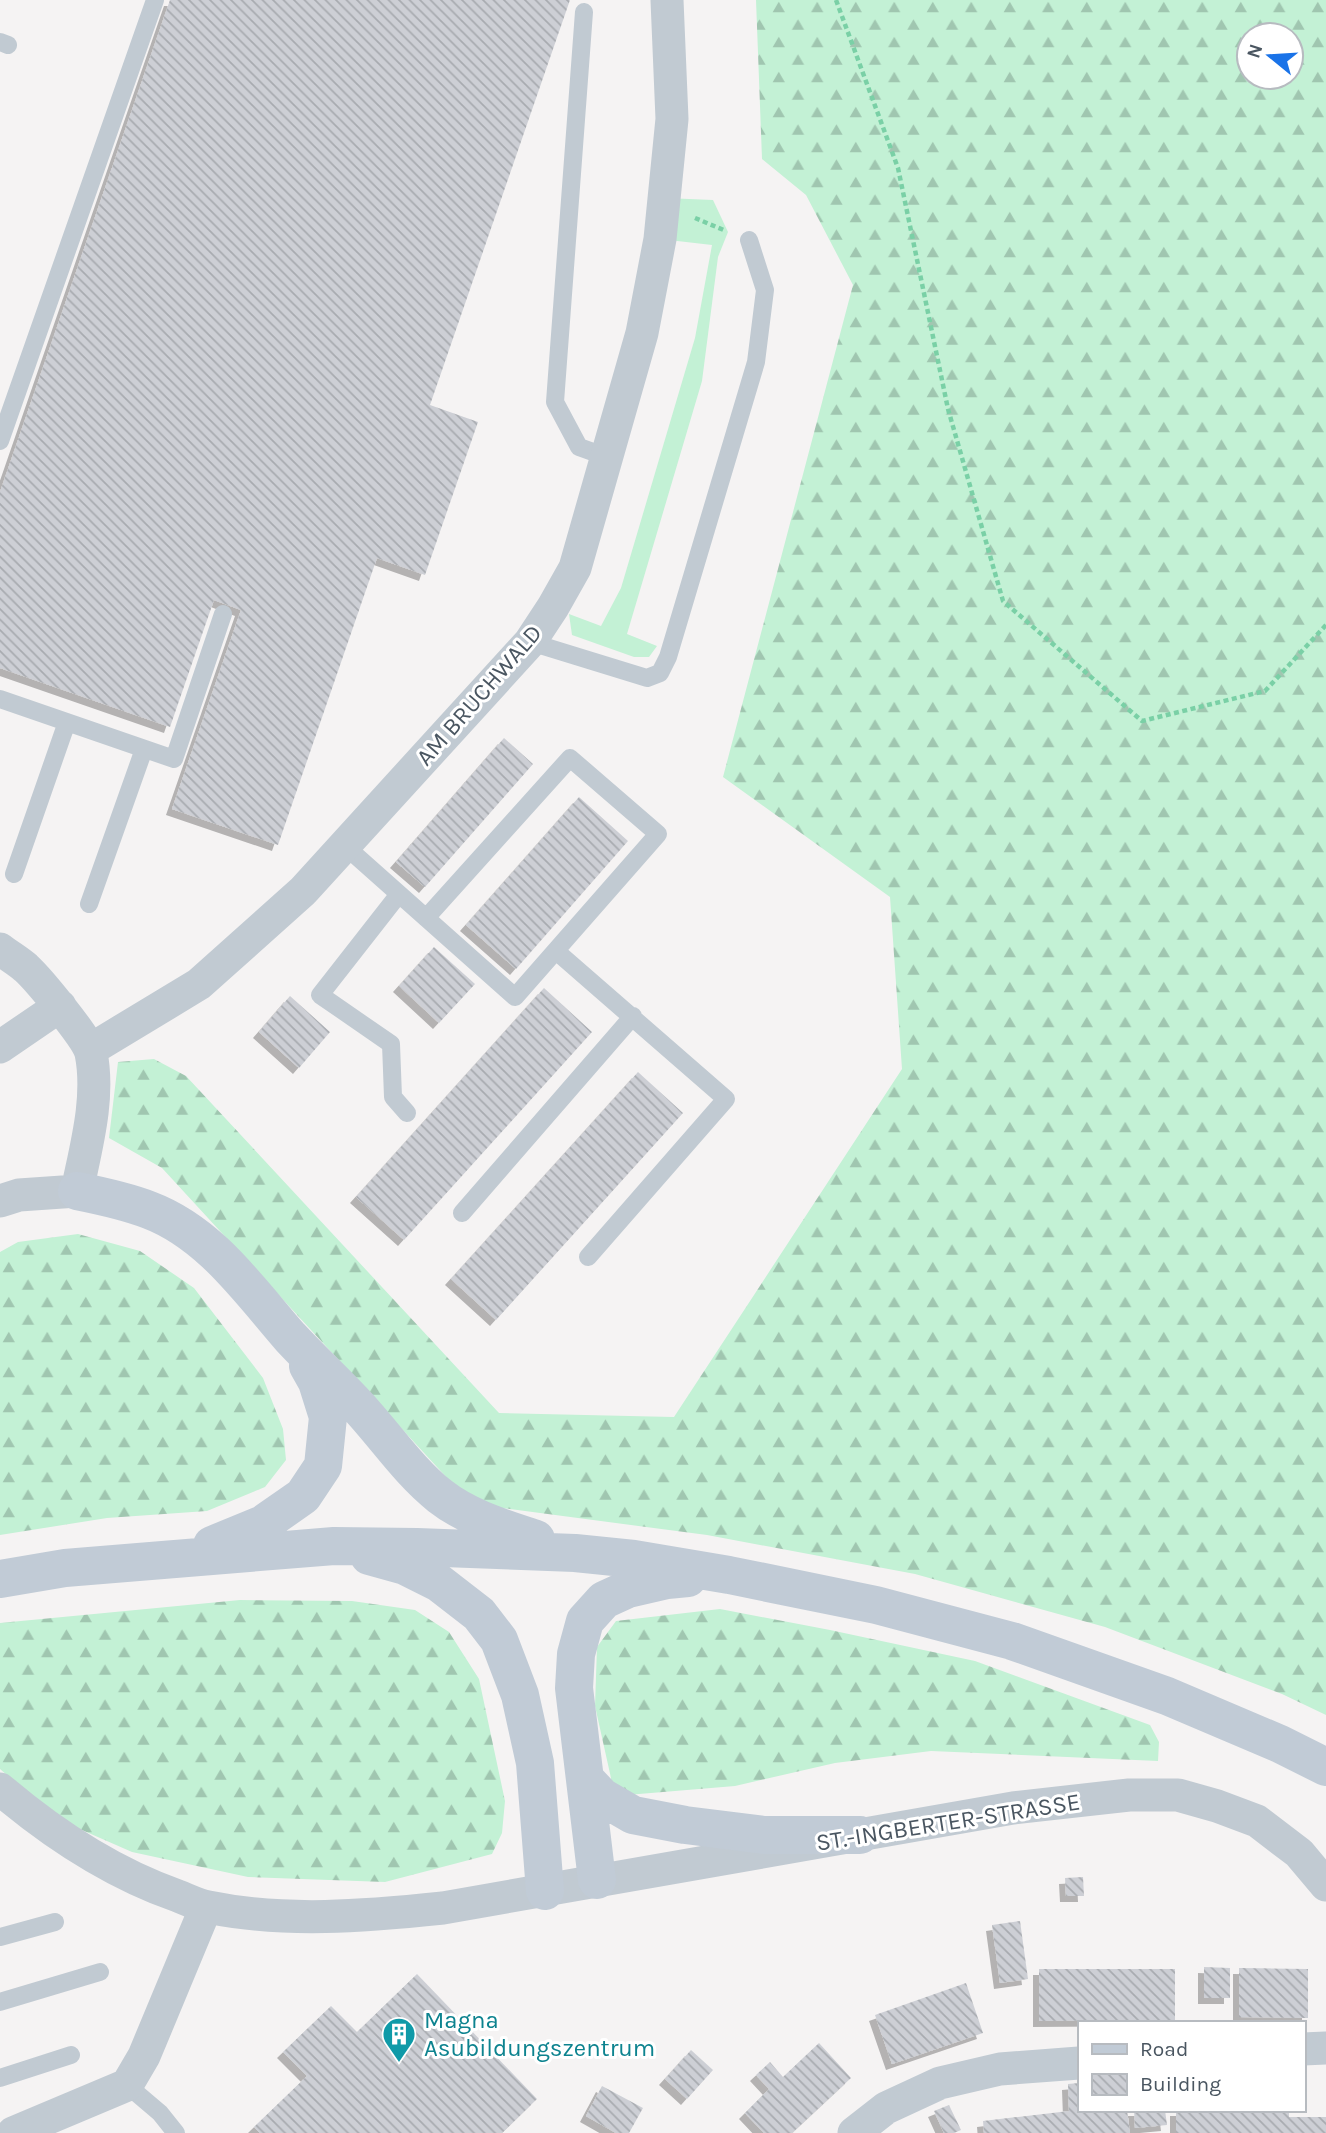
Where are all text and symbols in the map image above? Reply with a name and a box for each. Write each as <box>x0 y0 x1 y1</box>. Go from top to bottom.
north arrow <box>1235 21 1305 91</box>
text: N <box>1242 41 1267 61</box>
street label: AM BRUCHWALD <box>410 619 548 771</box>
street label: ST.-INGBERTER-STRASSE <box>814 1787 1082 1857</box>
place label: Magna Asubildungszentrum <box>424 2006 655 2062</box>
building icon: Magna Asubildungszentrum <box>380 2015 418 2064</box>
legend <box>1078 2021 1305 2112</box>
text: Road <box>1140 2037 1188 2061</box>
text: Building <box>1140 2072 1221 2096</box>

